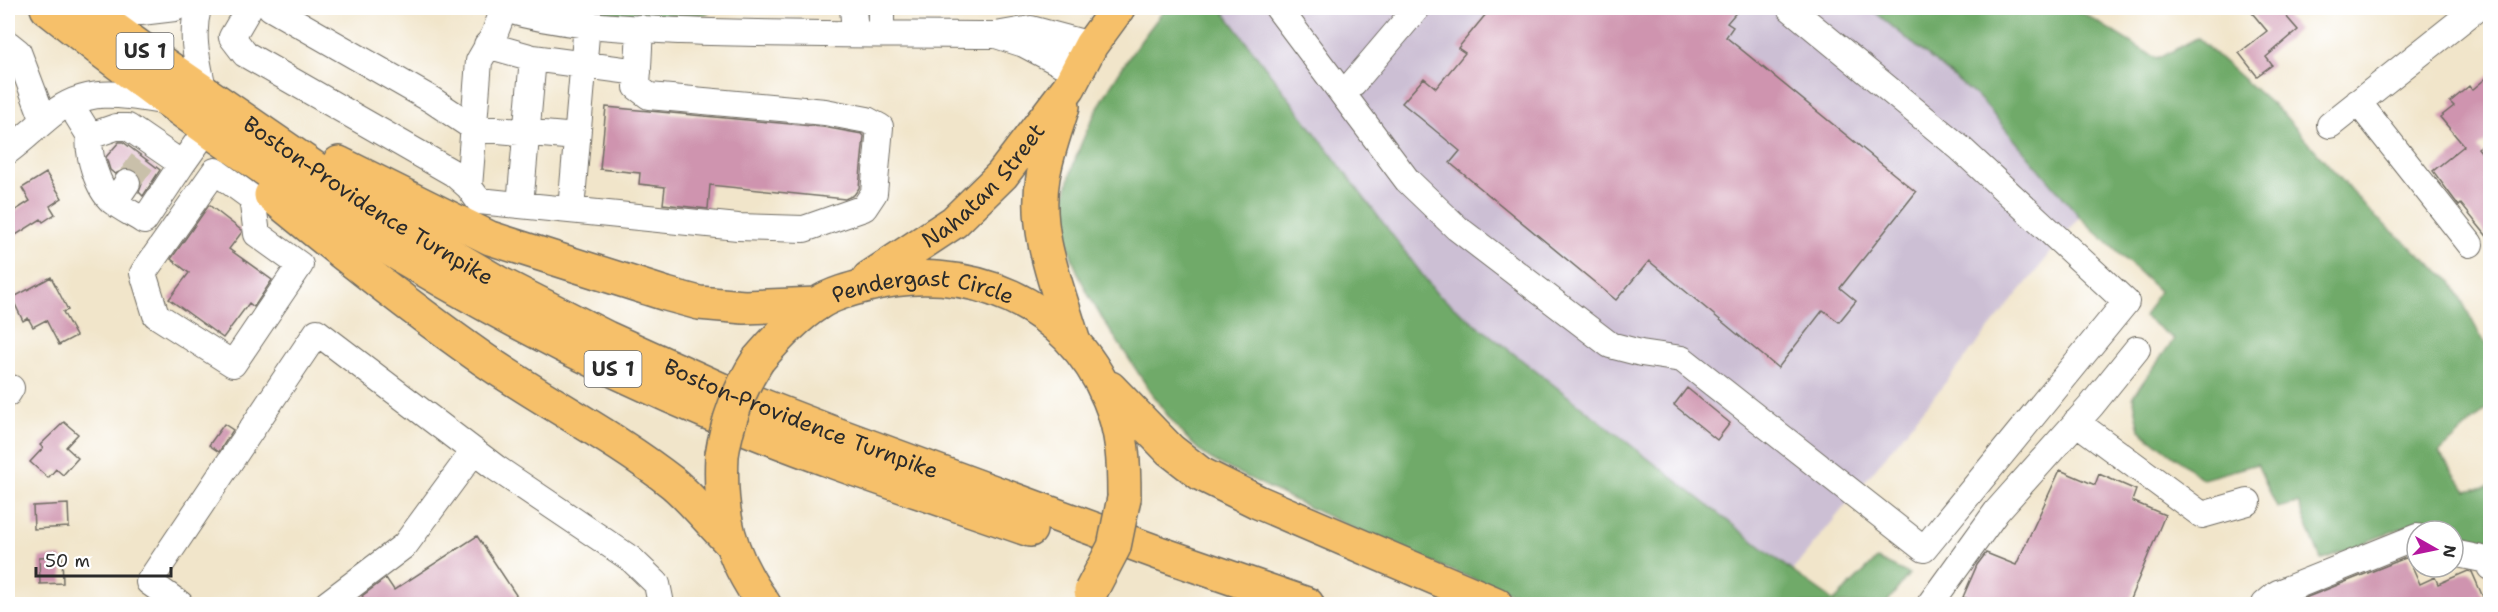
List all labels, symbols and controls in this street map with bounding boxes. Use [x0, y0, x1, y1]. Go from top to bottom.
road number: US 1 [116, 33, 174, 69]
street label: Boston-Providence Turnpike [238, 109, 499, 291]
street label: Nahatan Street [916, 117, 1051, 254]
text: Pendergast Circle [828, 263, 1019, 311]
street label: Pendergast Circle [829, 289, 1015, 315]
road number: US 1 [584, 351, 642, 387]
street label: Boston-Providence Turnpike [659, 351, 942, 485]
north arrow [2405, 519, 2465, 579]
scale bar [36, 540, 171, 578]
text: N [2438, 543, 2461, 559]
text: 50 m [45, 549, 90, 573]

